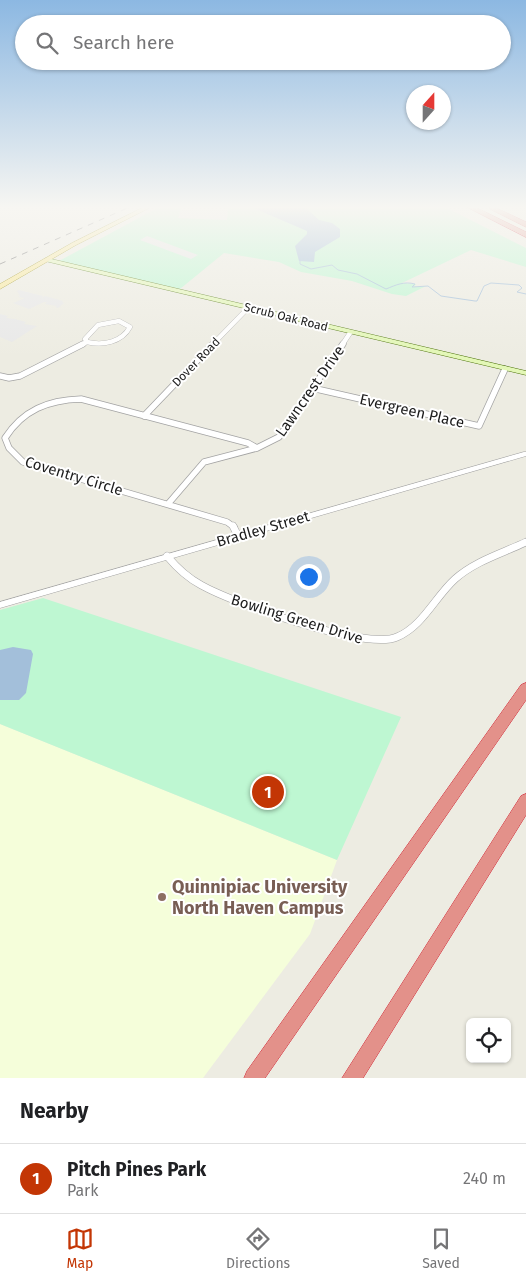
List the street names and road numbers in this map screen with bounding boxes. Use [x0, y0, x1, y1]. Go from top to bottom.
street label: Scrub Oak Road [243, 300, 329, 334]
street label: Dover Road [169, 335, 223, 389]
street label: Lawncrest Drive [272, 342, 348, 440]
street label: Evergreen Place [358, 390, 466, 432]
street label: Coventry Circle [23, 453, 125, 499]
street label: Bradley Street [214, 507, 312, 551]
street label: Bowling Green Drive [229, 590, 365, 648]

